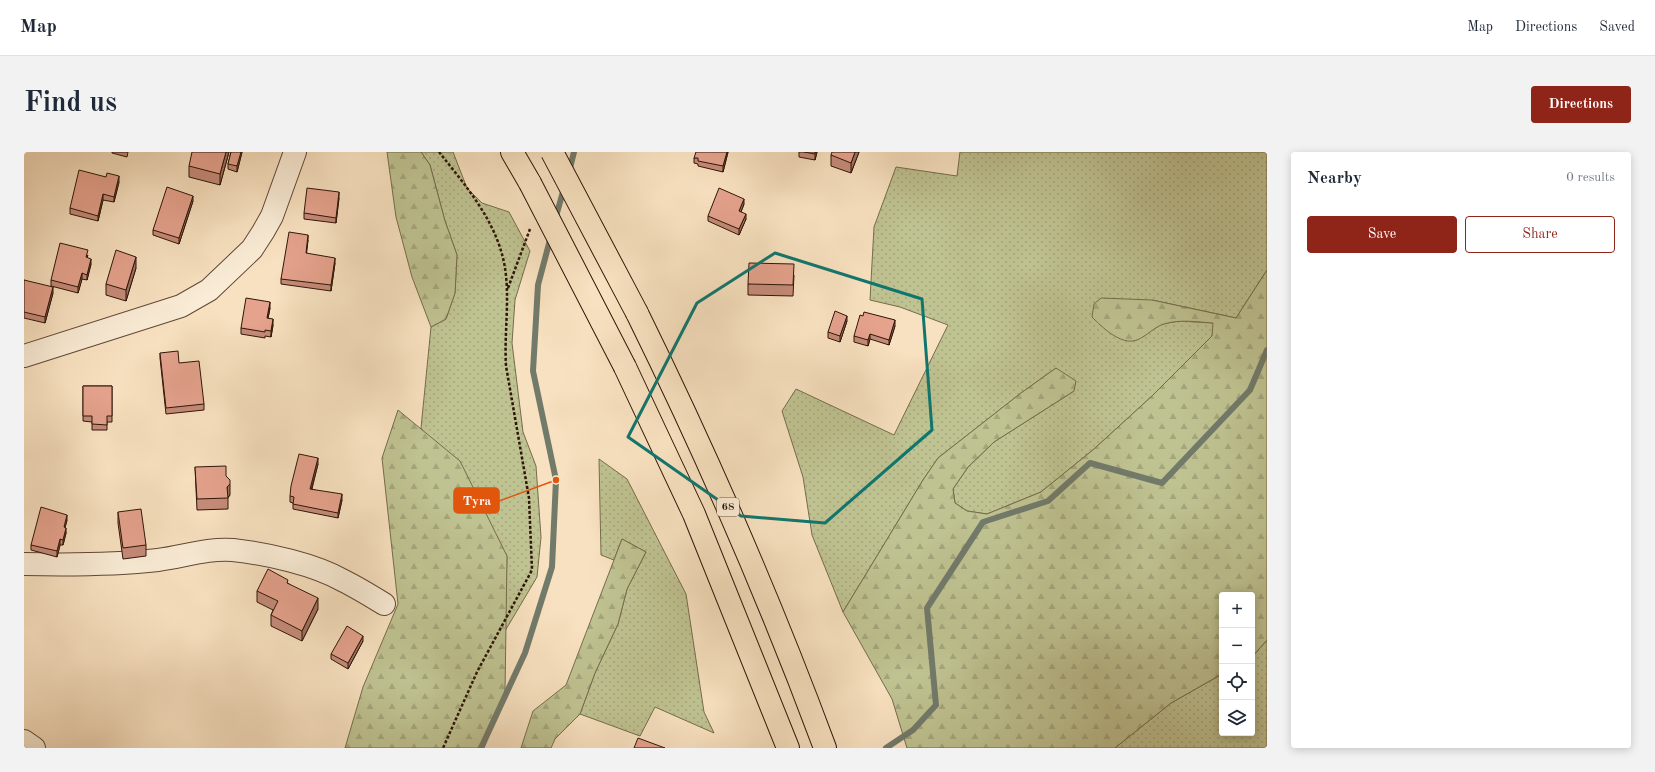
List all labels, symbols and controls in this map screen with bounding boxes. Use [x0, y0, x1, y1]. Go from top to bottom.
text: Map [20, 18, 57, 37]
text: Map [1467, 20, 1493, 34]
text: Directions [1515, 20, 1577, 34]
text: Saved [1599, 20, 1635, 34]
button: Directions [1531, 86, 1631, 123]
text: Find us [24, 90, 117, 118]
text: Nearby [1307, 170, 1362, 187]
text: 0 results [1566, 171, 1615, 184]
button: Save [1307, 216, 1457, 253]
button: Share [1465, 216, 1615, 253]
callout: Tyra [454, 488, 499, 513]
text: Tyra [463, 495, 492, 508]
road number: 68 [717, 498, 739, 516]
map controls [1219, 592, 1255, 736]
button: + [1219, 592, 1255, 628]
button: − [1219, 628, 1255, 664]
button: locate [1219, 664, 1255, 700]
button: layers [1219, 700, 1255, 736]

